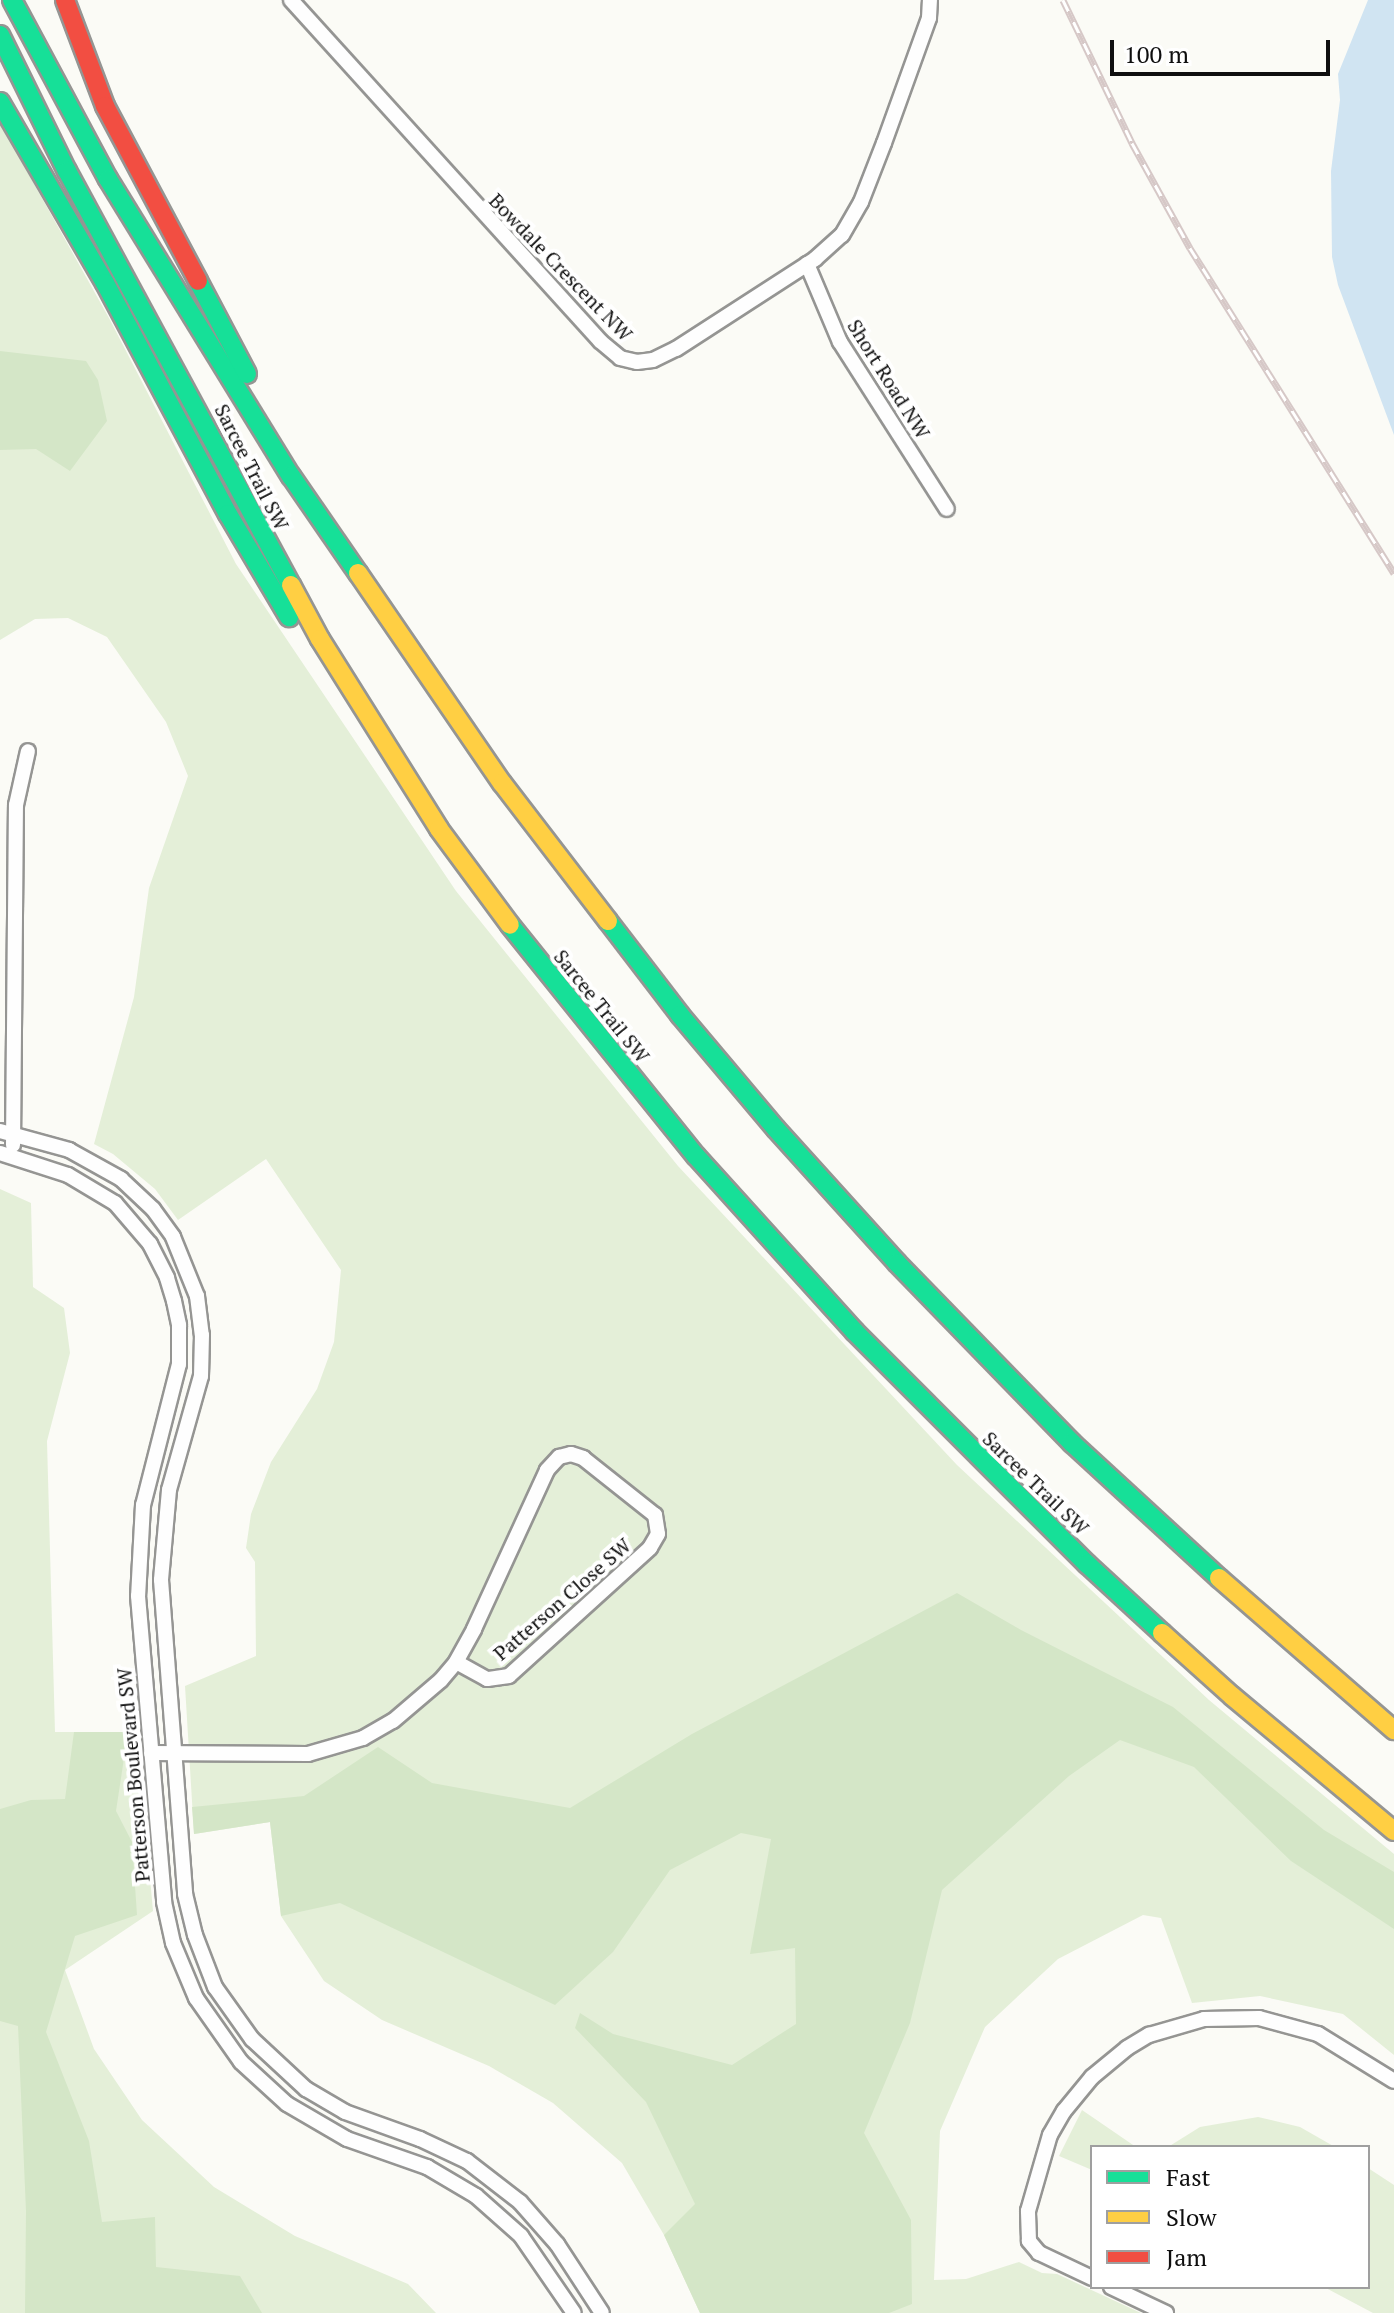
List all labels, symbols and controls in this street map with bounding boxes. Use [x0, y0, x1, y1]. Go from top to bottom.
scale bar [1114, 24, 1334, 74]
text: 100 m [1124, 38, 1189, 70]
street label: Bowdale Crescent NW [484, 188, 638, 346]
street label: Short Road NW [843, 315, 935, 443]
street label: Sarcee Trail SW [210, 400, 294, 534]
street label: Sarcee Trail SW [549, 945, 655, 1067]
street label: Sarcee Trail SW [978, 1426, 1094, 1540]
street label: Patterson Close SW [488, 1533, 636, 1665]
street label: Patterson Boulevard SW [112, 1667, 154, 1883]
legend [1090, 2145, 1370, 2289]
text: Fast [1166, 2161, 1210, 2193]
text: Slow [1166, 2201, 1217, 2233]
text: Jam [1166, 2241, 1207, 2273]

